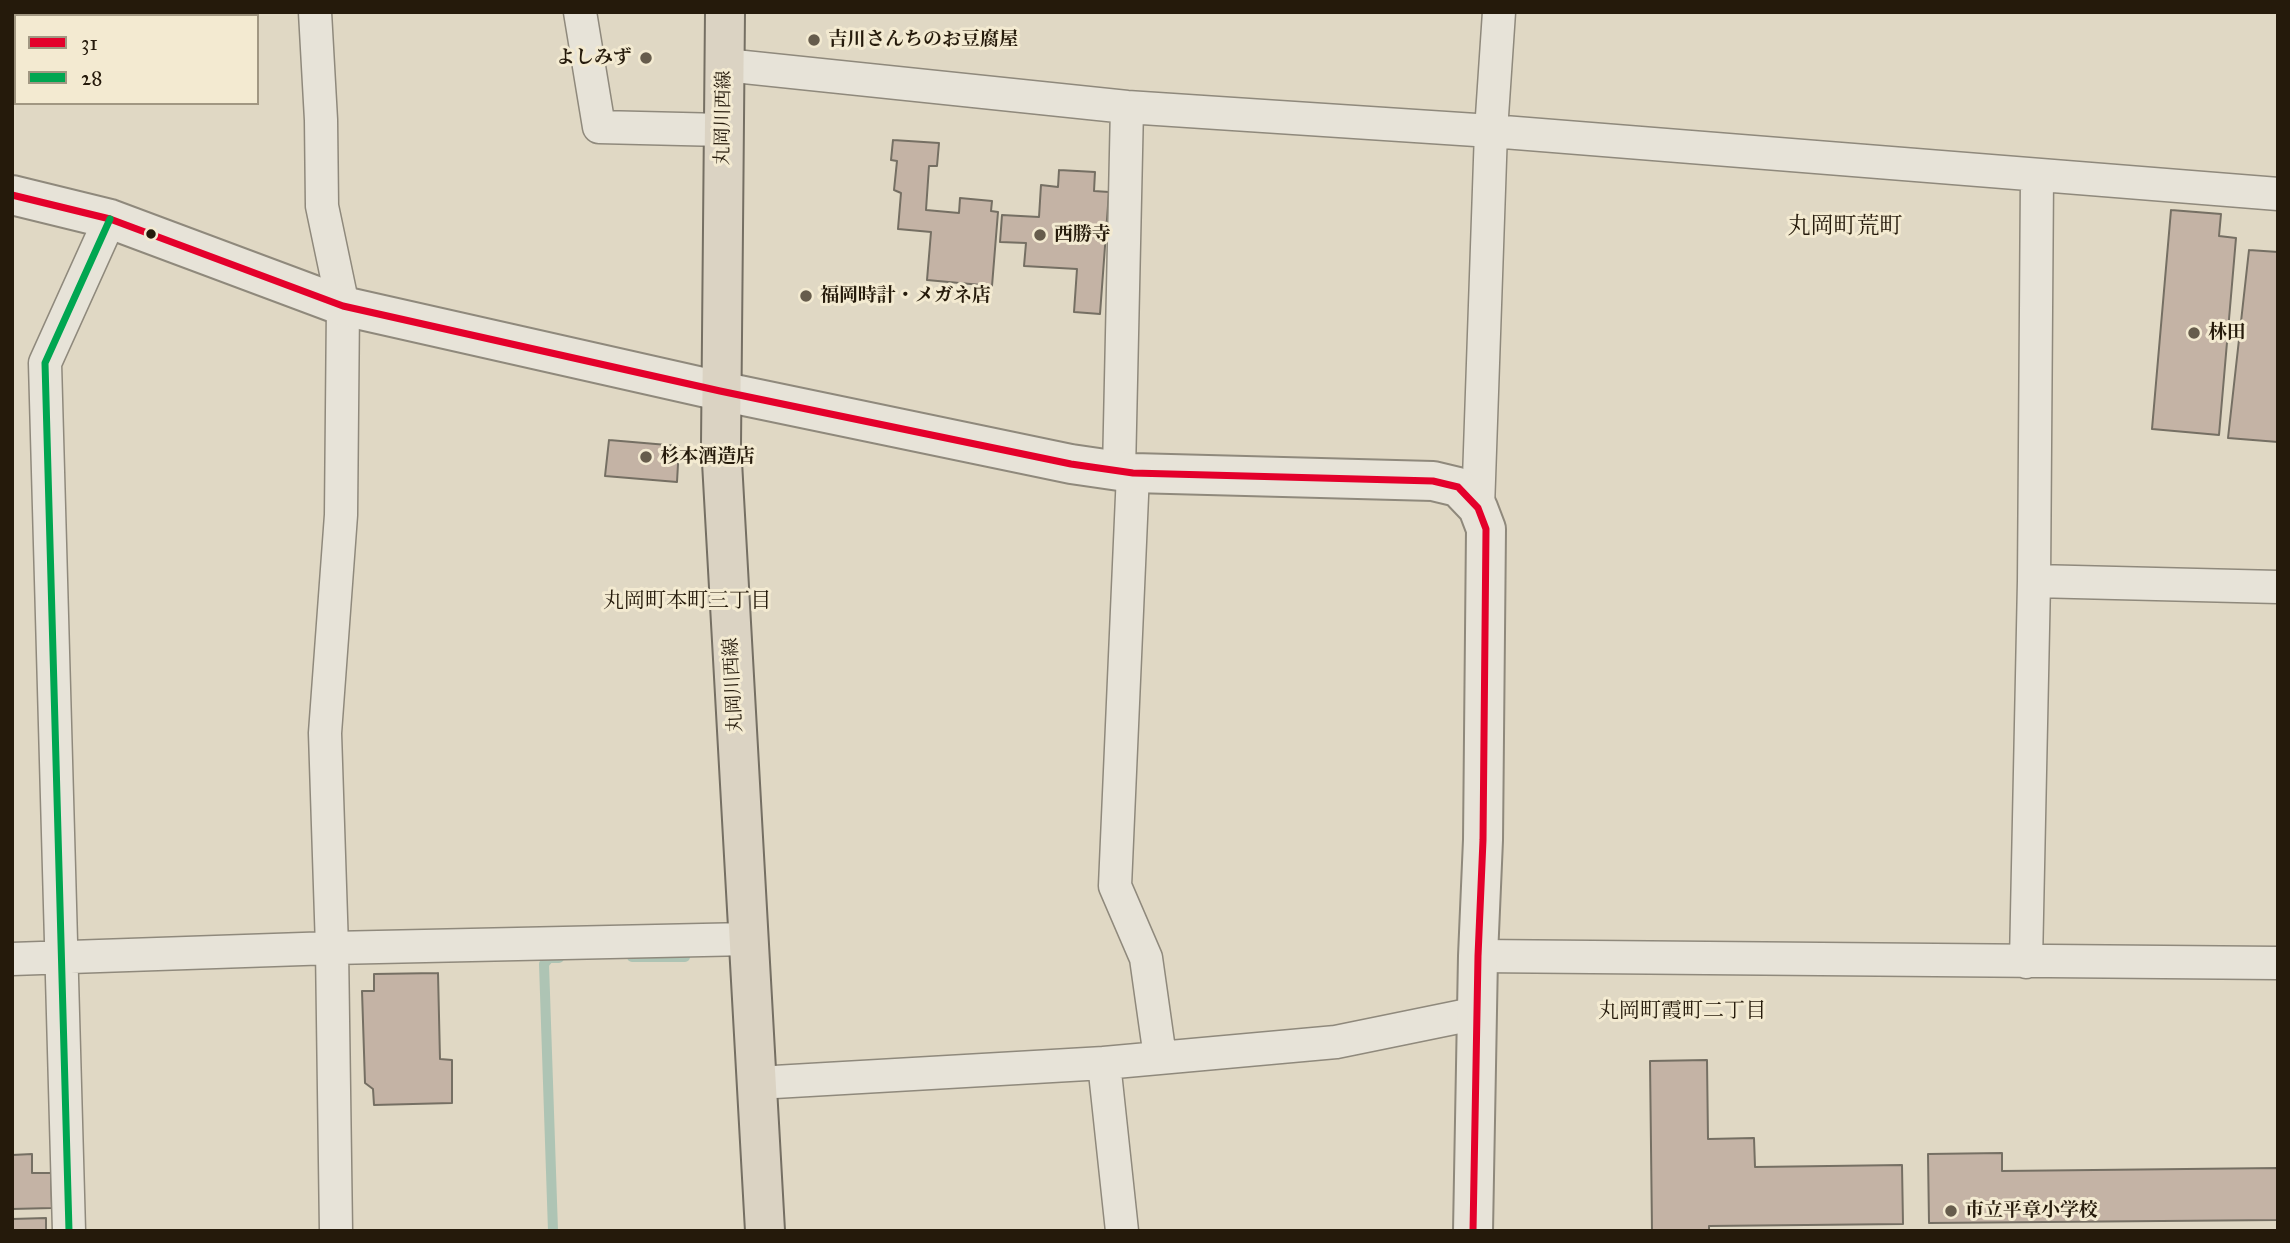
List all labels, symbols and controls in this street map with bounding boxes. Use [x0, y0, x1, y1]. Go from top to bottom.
legend [14, 14, 259, 105]
place label: 吉川さんちのお豆腐屋 [828, 29, 1018, 51]
text: 31 [81, 30, 98, 56]
marker: 吉川さんちのお豆腐屋 [806, 32, 822, 48]
place label: よしみず [556, 47, 632, 69]
marker: よしみず [638, 50, 654, 66]
text: 28 [81, 65, 103, 91]
street label: 丸岡川西線 [712, 70, 736, 166]
district label: 丸岡町荒町 [1788, 213, 1902, 241]
place label: 西勝寺 [1054, 224, 1111, 246]
unlabelled marker [144, 227, 158, 241]
marker: 西勝寺 [1032, 227, 1048, 243]
place label: 福岡時計・メガネ店 [820, 285, 991, 307]
marker: 福岡時計・メガネ店 [798, 288, 814, 304]
place label: 林田 [2208, 322, 2246, 344]
marker: 林田 [2186, 325, 2202, 341]
place label: 杉本酒造店 [660, 446, 755, 468]
marker: 杉本酒造店 [638, 449, 654, 465]
district label: 丸岡町本町三丁目 [603, 589, 771, 615]
street label: 丸岡川西線 [720, 637, 748, 733]
district label: 丸岡町霞町二丁目 [1598, 999, 1766, 1025]
place label: 市立平章小学校 [1965, 1200, 2098, 1222]
marker: 市立平章小学校 [1943, 1203, 1959, 1219]

